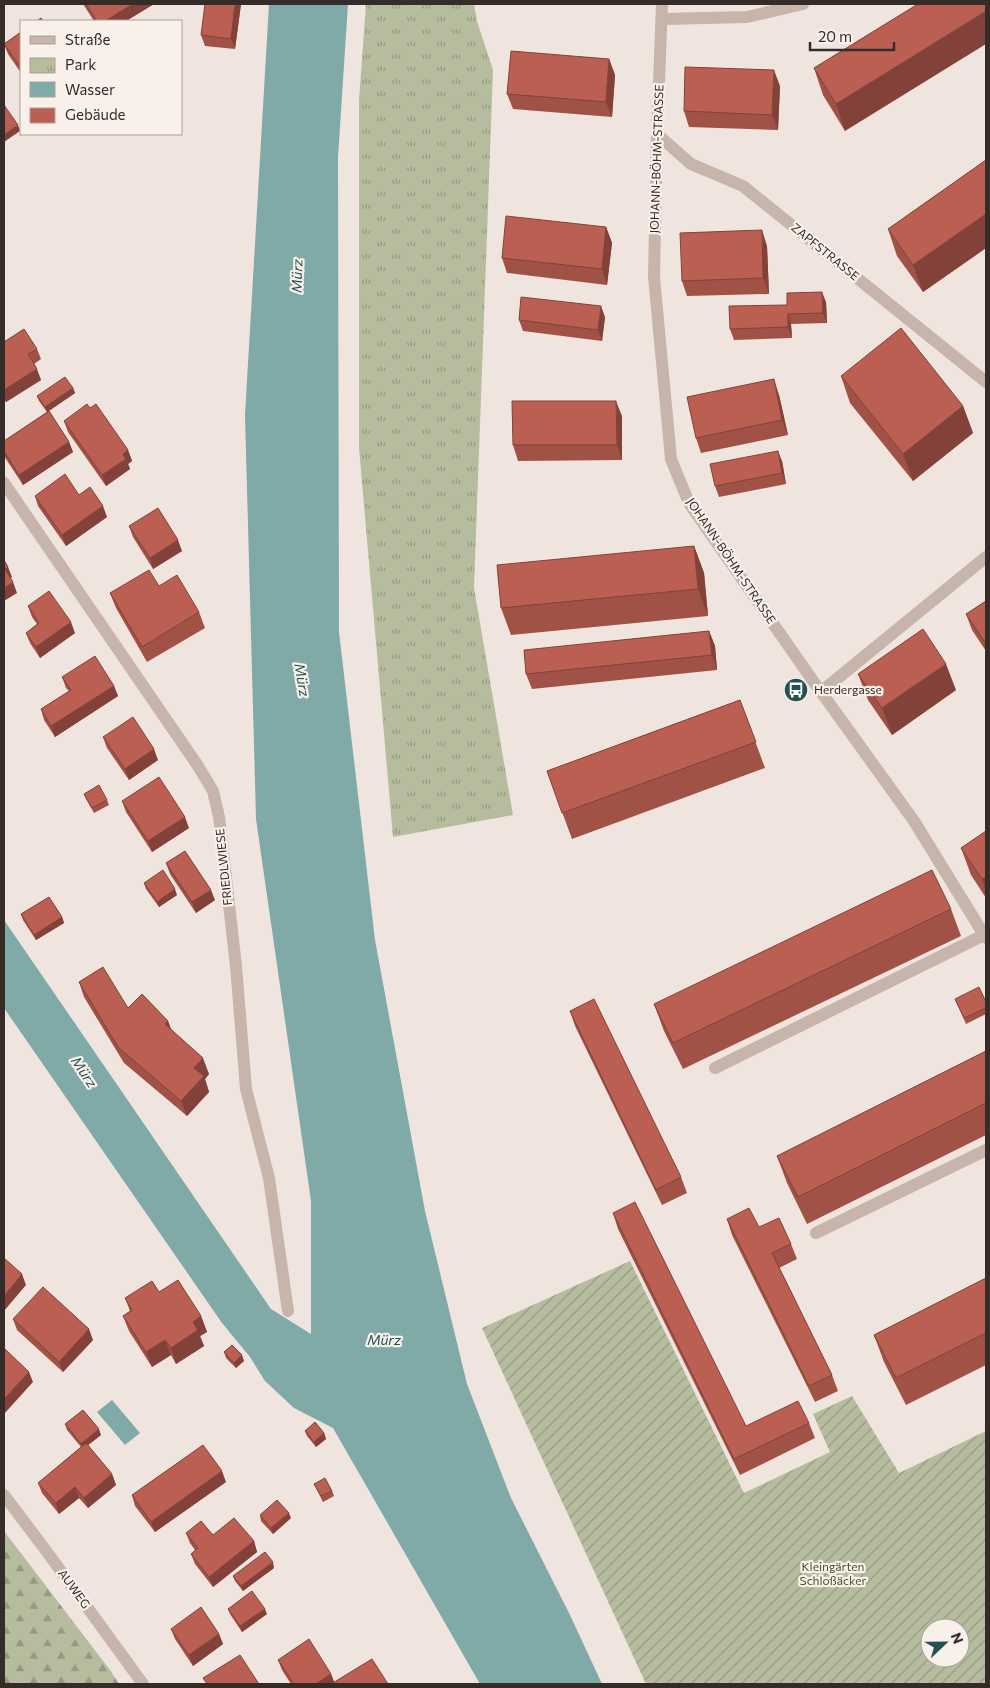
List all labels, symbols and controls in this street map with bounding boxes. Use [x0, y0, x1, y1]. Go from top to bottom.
legend [20, 20, 182, 135]
scale bar [810, 20, 894, 52]
text: 20 m [818, 27, 852, 45]
text: Straße [65, 30, 111, 48]
text: Park [65, 55, 96, 73]
text: Wasser [65, 80, 115, 98]
street label: JOHANN-BÖHM-STRASSE [646, 84, 667, 234]
text: Gebäude [65, 105, 126, 123]
street label: ZAPFSTRASSE [789, 220, 862, 283]
water label: Mürz [287, 259, 306, 293]
street label: JOHANN-BÖHM-STRASSE [684, 495, 779, 627]
water label: Mürz [291, 662, 314, 698]
bus stop icon: Herdergasse [783, 677, 809, 703]
place label: Herdergasse [814, 682, 882, 696]
street label: FRIEDLWIESE [212, 828, 234, 906]
water label: Mürz [68, 1053, 101, 1090]
water label: Mürz [367, 1331, 401, 1348]
park label: Kleingärten Schloßäcker [800, 1559, 867, 1587]
street label: AUWEG [56, 1566, 94, 1611]
north arrow [920, 1618, 970, 1668]
text: N [948, 1630, 967, 1646]

